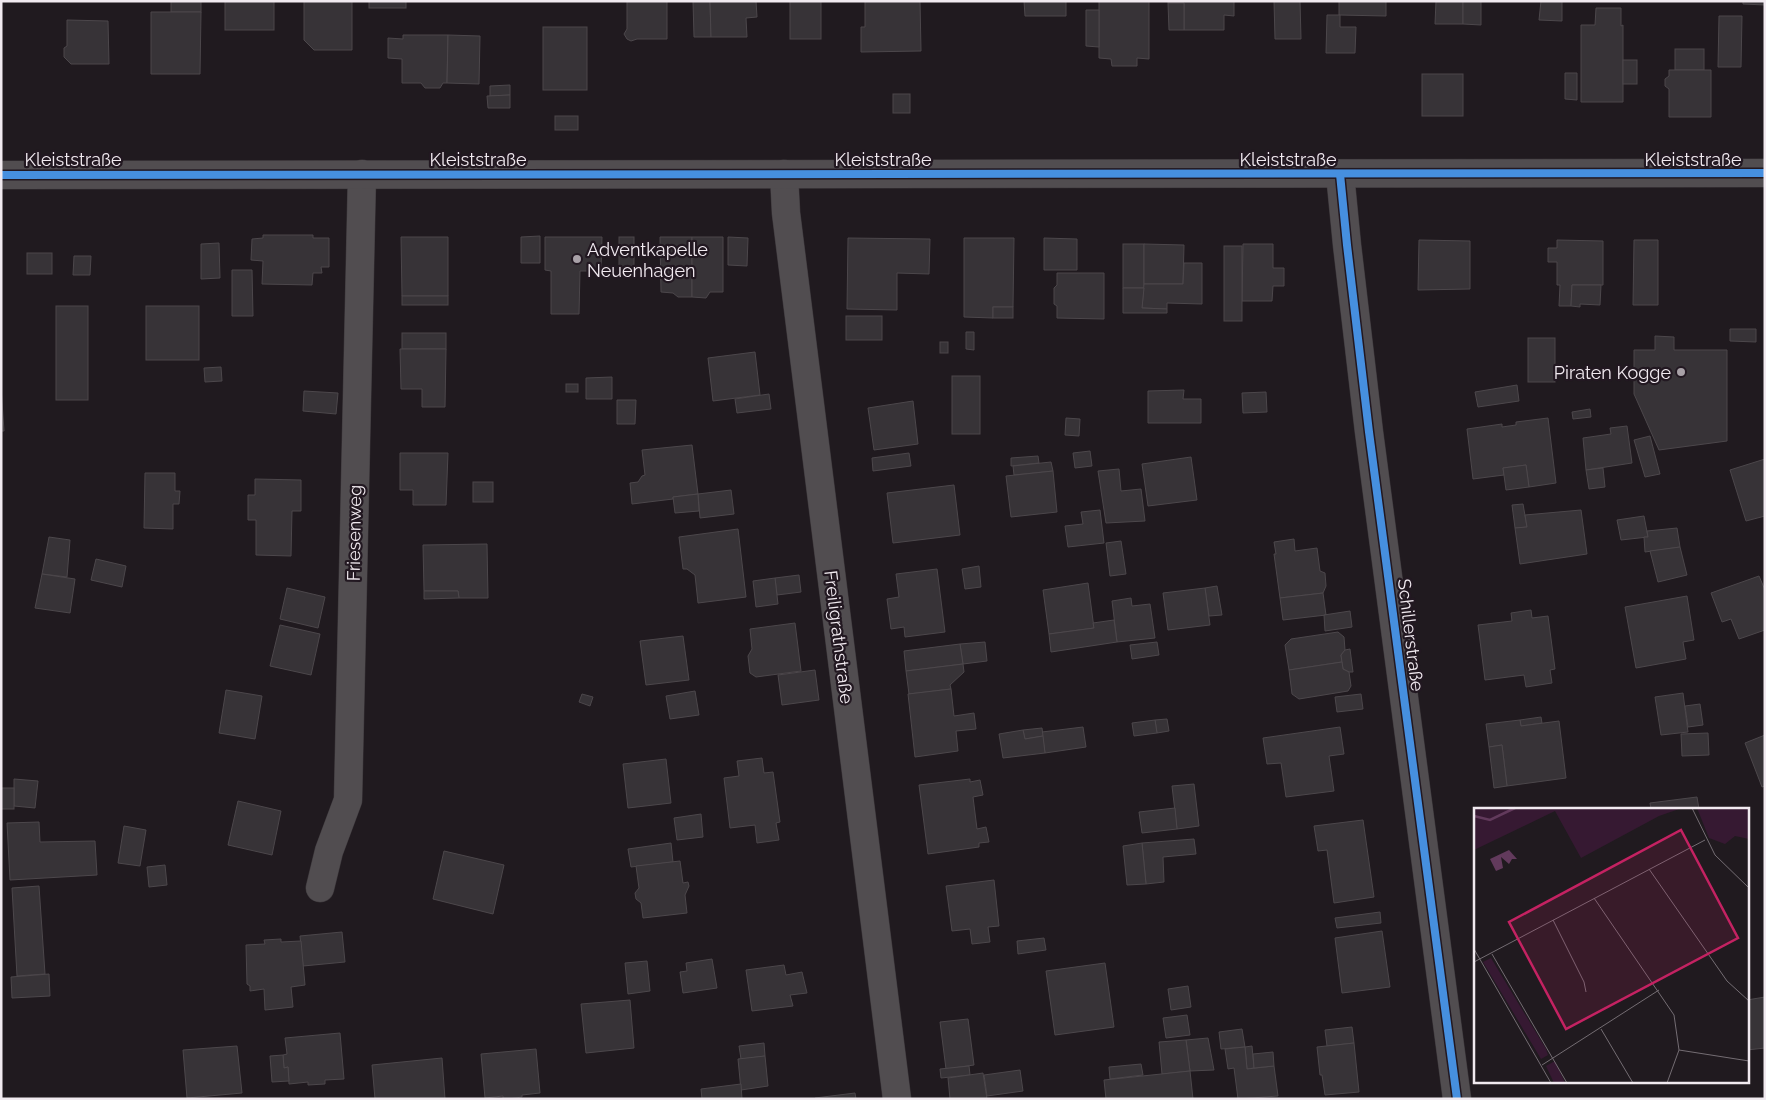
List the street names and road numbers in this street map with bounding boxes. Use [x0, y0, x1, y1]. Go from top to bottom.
street label: Kleiststraße [25, 149, 122, 170]
street label: Kleiststraße [430, 149, 527, 170]
street label: Kleiststraße [835, 149, 932, 170]
street label: Kleiststraße [1240, 149, 1337, 170]
street label: Kleiststraße [1645, 149, 1742, 170]
street label: Friesenweg [343, 485, 365, 581]
street label: Freiligrathstraße [820, 569, 858, 705]
street label: Schillerstraße [1394, 578, 1428, 693]

